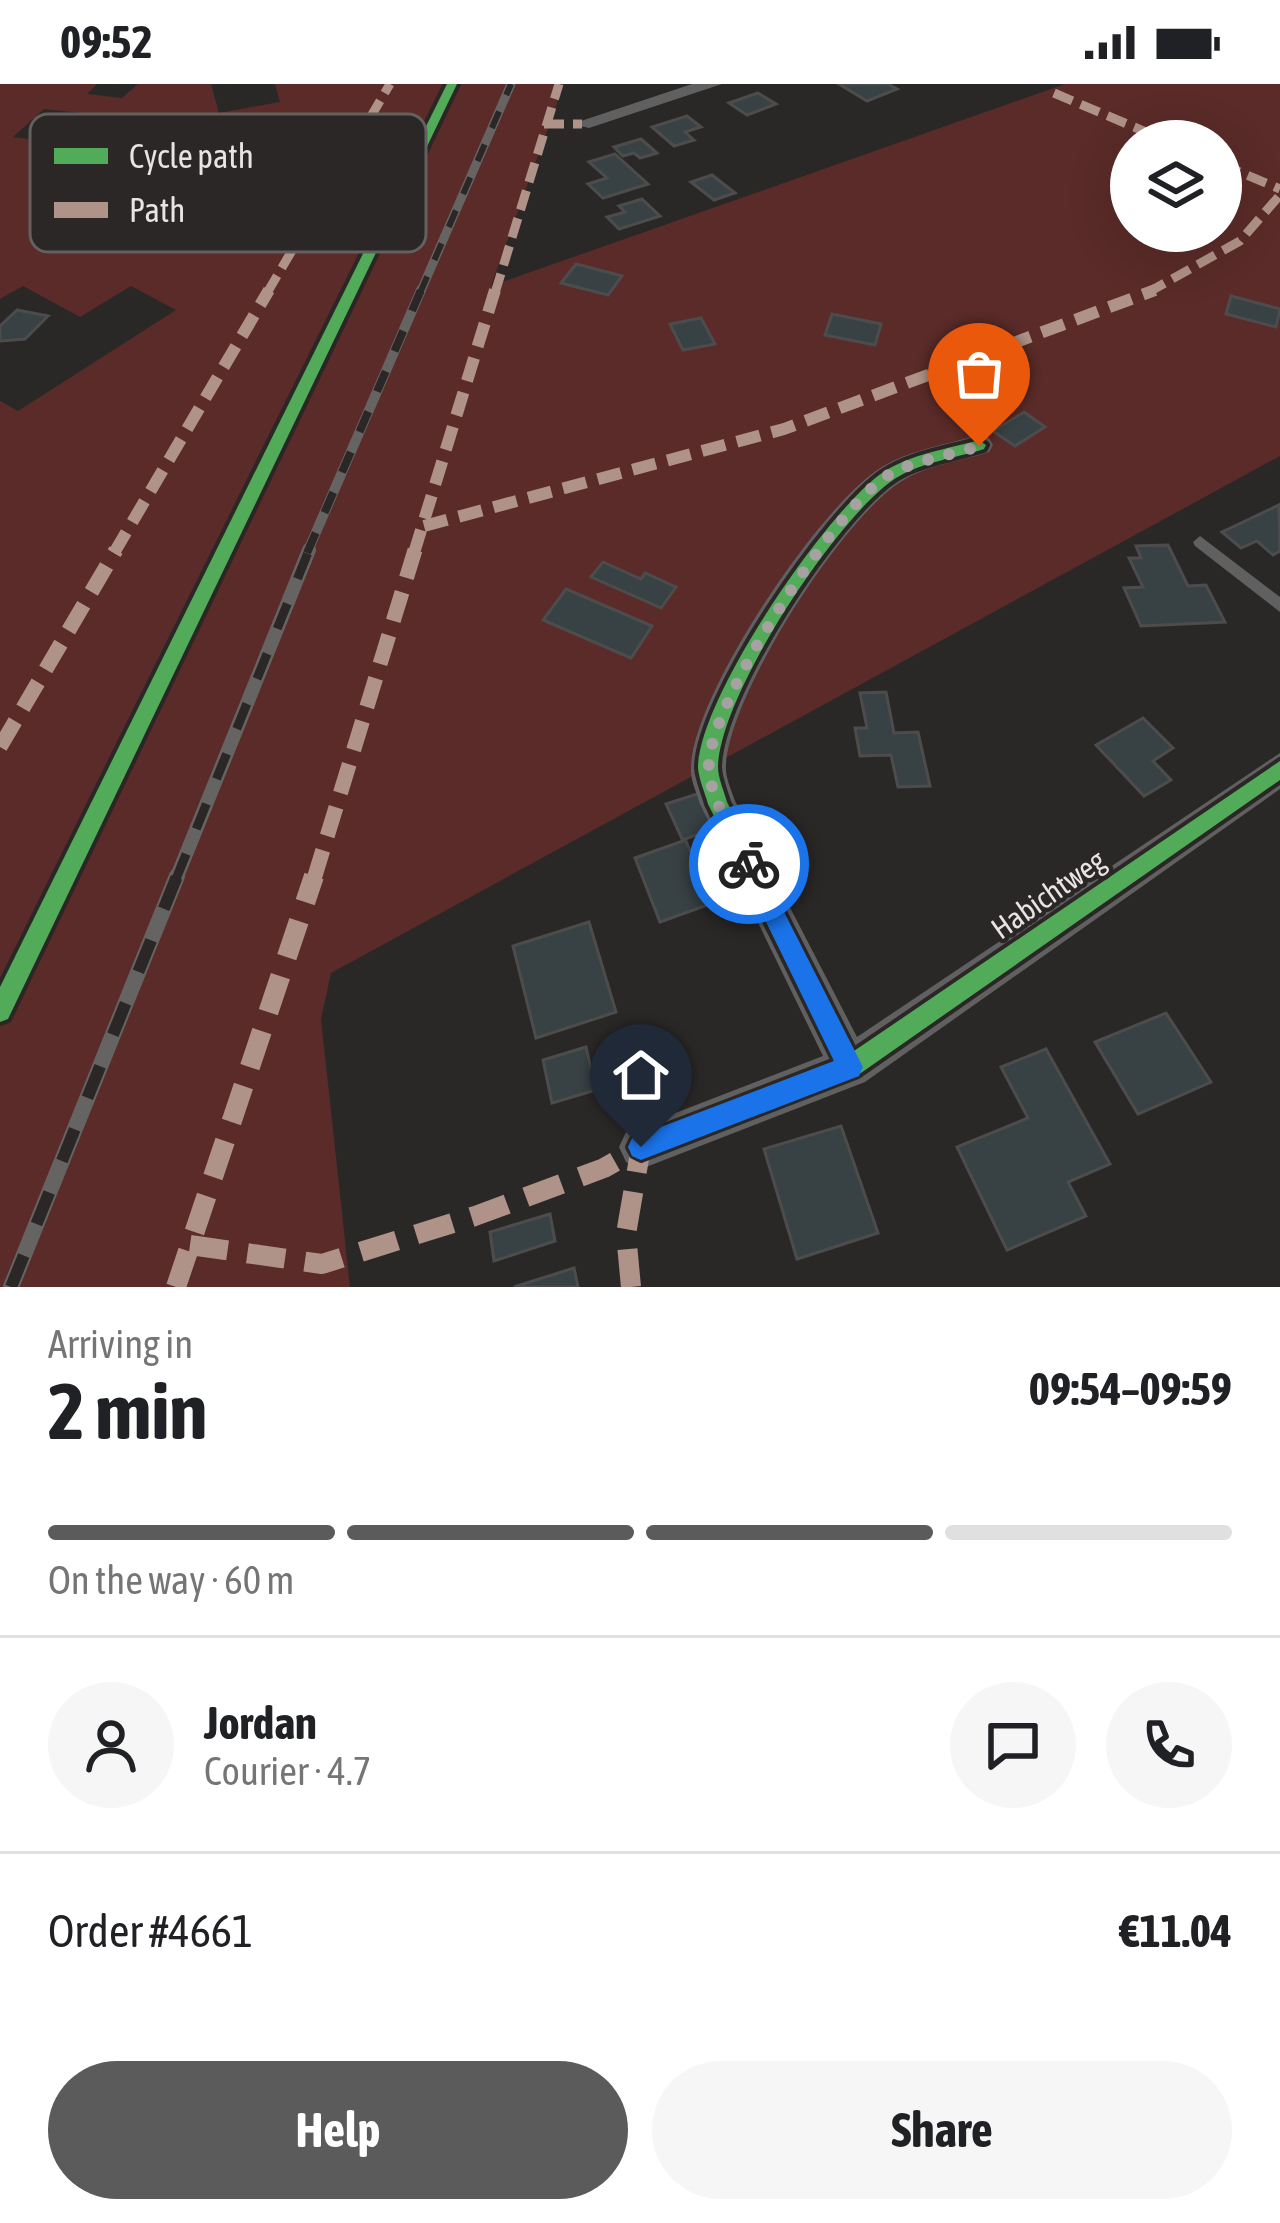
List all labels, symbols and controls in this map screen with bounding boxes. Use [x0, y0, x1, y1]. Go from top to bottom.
text: 09:52 [60, 16, 153, 68]
legend [30, 114, 426, 252]
map controls [1110, 120, 1242, 252]
button: layers [1110, 120, 1242, 252]
text: Cycle path [129, 137, 254, 175]
text: Path [129, 191, 185, 229]
pin [928, 323, 1030, 446]
icon: bag [946, 341, 1012, 407]
courier [689, 804, 809, 924]
icon: bike [716, 831, 782, 897]
street label: Habichtweg [985, 842, 1111, 945]
pin [590, 1024, 692, 1147]
icon: home [608, 1042, 674, 1108]
text: Arriving in [48, 1322, 193, 1366]
text: 09:54–09:59 [1029, 1363, 1232, 1415]
text: 2 min [48, 1366, 207, 1456]
text: On the way · 60 m [48, 1558, 294, 1602]
button: person [48, 1682, 174, 1808]
button: chat [950, 1682, 1076, 1808]
button: phone [1106, 1682, 1232, 1808]
text: Jordan [204, 1697, 317, 1749]
text: Courier · 4.7 [204, 1749, 371, 1793]
text: Order #4661 [48, 1905, 253, 1957]
text: €11.04 [1119, 1905, 1232, 1957]
button: Help [48, 2061, 628, 2199]
button: Share [652, 2061, 1232, 2199]

